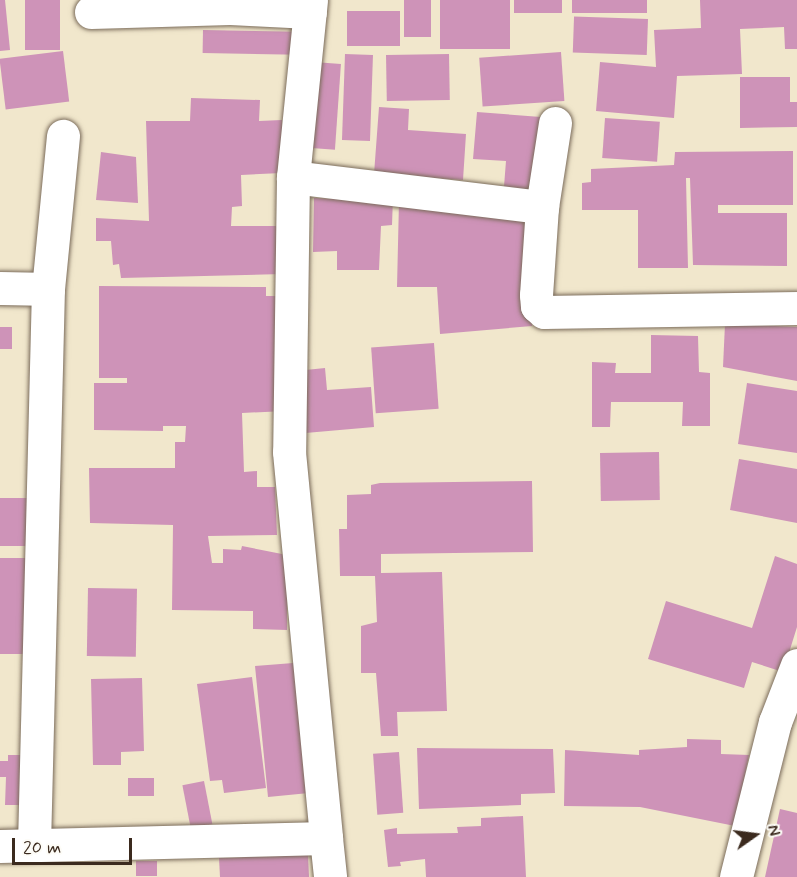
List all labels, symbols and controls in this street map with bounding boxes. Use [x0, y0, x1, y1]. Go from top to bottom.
north arrow [725, 805, 785, 865]
text: N [761, 823, 784, 838]
scale bar [15, 826, 135, 864]
text: 20 m [23, 836, 61, 860]

